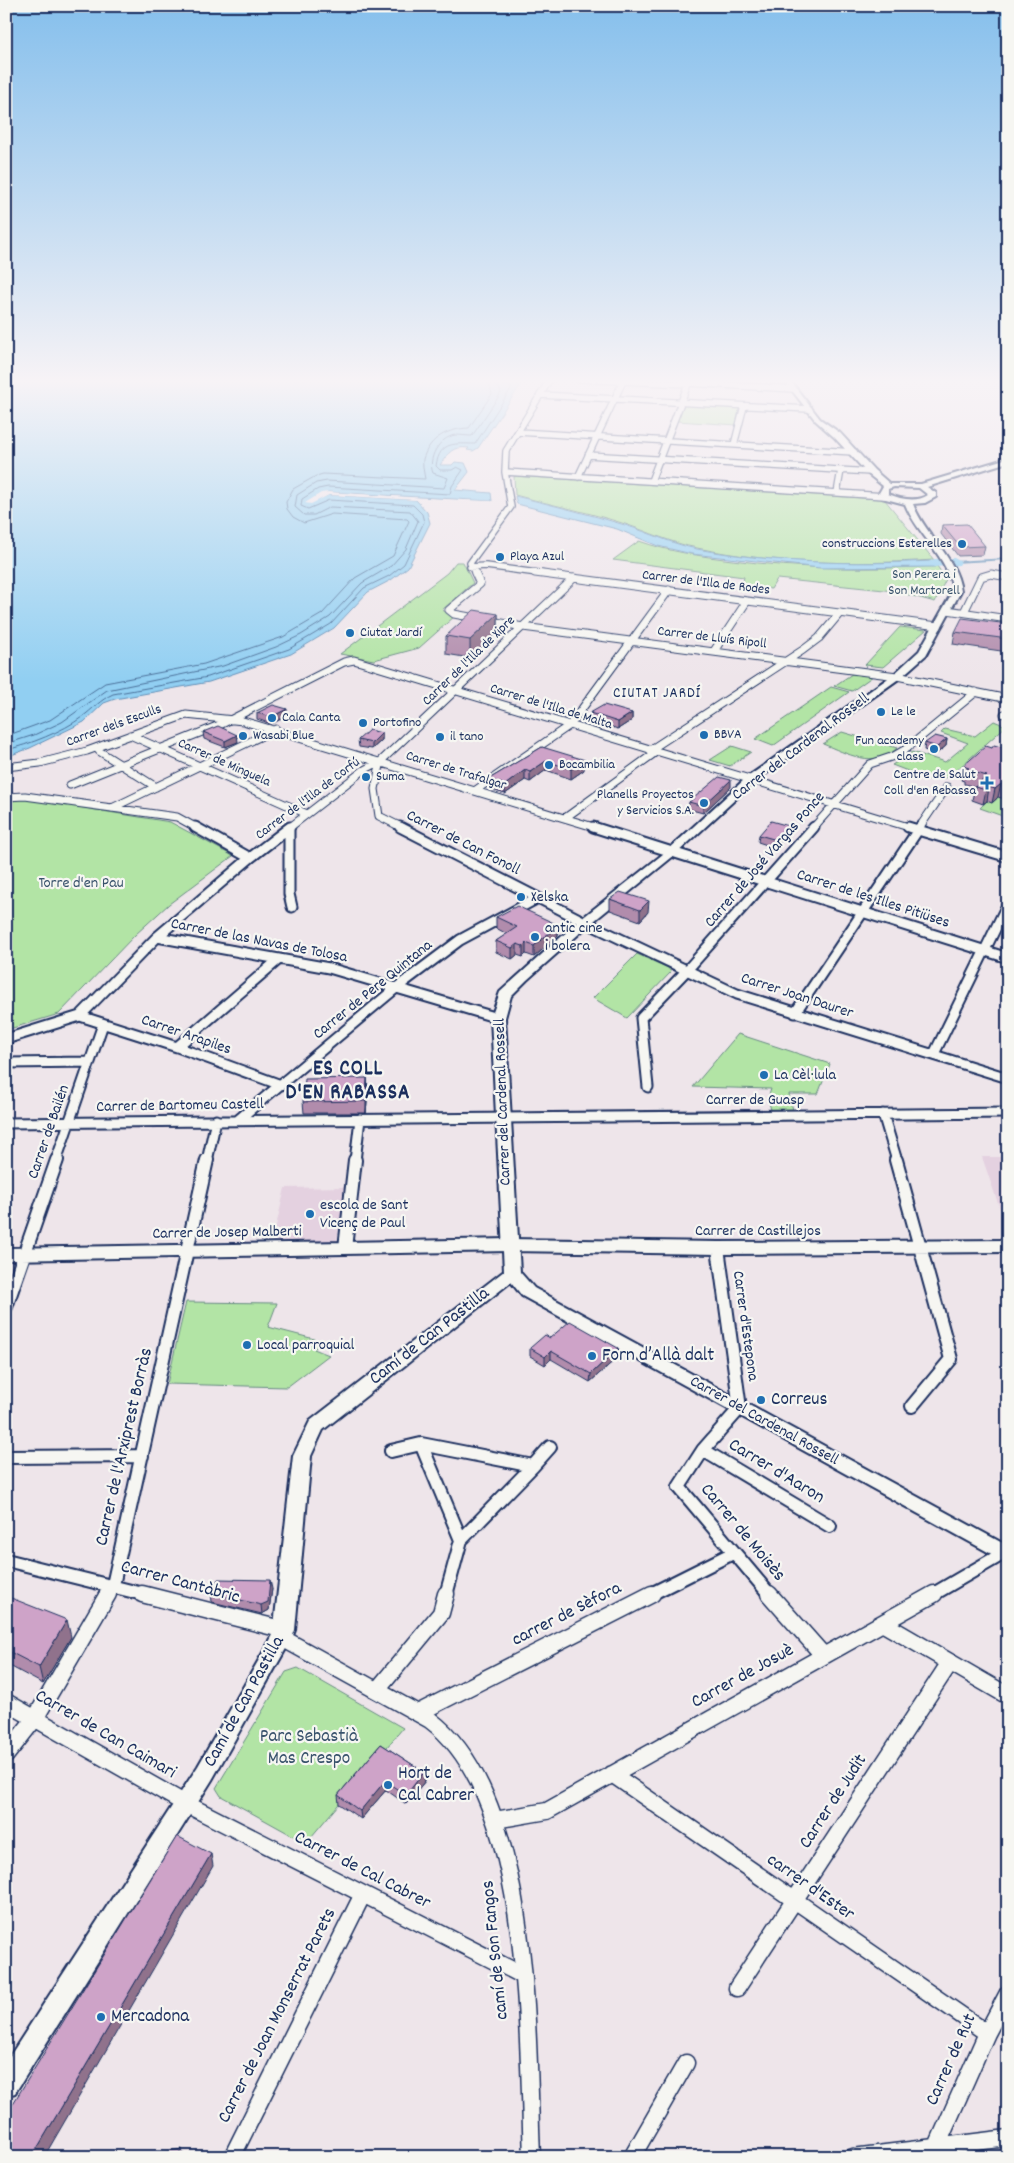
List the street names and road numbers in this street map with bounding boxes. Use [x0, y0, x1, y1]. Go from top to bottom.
street label: Carrer de l'Illa de Rodes [641, 565, 771, 601]
street label: Carrer de l'Illa de Xipre [418, 611, 520, 711]
street label: Carrer de Lluís Ripoll [656, 621, 768, 655]
street label: Carrer de l'Illa de Malta [487, 679, 615, 735]
street label: Carrer del Cardenal Rossell [727, 687, 875, 807]
street label: Carrer dels Esculls [64, 699, 165, 753]
street label: Carrer de Minguela [174, 734, 274, 793]
street label: Carrer de Trafalgar [403, 746, 510, 796]
street label: Carrer de l'Illa de Corfú [251, 753, 365, 845]
street label: Carrer de José Vargas Ponce [699, 787, 831, 933]
street label: Carrer de Can Fonoll [402, 804, 524, 882]
street label: Carrer de les Illes Pitiüses [793, 863, 953, 935]
street label: Carrer de las Navas de Tolosa [169, 913, 350, 969]
street label: Carrer de Pere Quintana [308, 934, 438, 1045]
street label: Carrer Joan Daurer [738, 967, 856, 1025]
street label: Carrer Arapiles [138, 1009, 234, 1061]
street label: Carrer del Cardenal Rossell [489, 1018, 517, 1186]
street label: Carrer de Bailén [22, 1082, 76, 1182]
street label: Carrer de Guasp [706, 1089, 804, 1112]
street label: Carrer de Bartomeu Castell [96, 1093, 264, 1119]
street label: Carrer de Josep Malberti [152, 1220, 302, 1246]
street label: Carrer de Castillejos [695, 1220, 821, 1243]
street label: Carrer d'Estepona [726, 1269, 764, 1383]
street label: Camí de Can Pastilla [364, 1281, 497, 1393]
street label: Carrer de l'Arxiprest Borràs [89, 1345, 161, 1549]
street label: Carrer del Cardenal Rossell [685, 1370, 843, 1472]
street label: Carrer d'Aaron [723, 1433, 829, 1511]
street label: Carrer de Moisès [693, 1478, 791, 1588]
street label: Carrer Cantàbric [118, 1554, 242, 1612]
street label: carrer de Sèfora [508, 1575, 627, 1654]
street label: Camí de Can Pastilla [198, 1631, 293, 1772]
street label: Carrer de Josuè [687, 1638, 799, 1716]
street label: Carrer de Can Caimari [29, 1683, 181, 1787]
street label: Carrer de Judit [793, 1749, 875, 1855]
street label: Carrer de Cal Cabrer [289, 1825, 435, 1917]
street label: carrer d'Ester [760, 1848, 860, 1928]
street label: camí de Son Fangos [475, 1879, 517, 2021]
street label: Carrer de Joan Monserrat Parets [212, 1904, 344, 2128]
street label: Carrer de Rut [920, 2010, 984, 2110]

